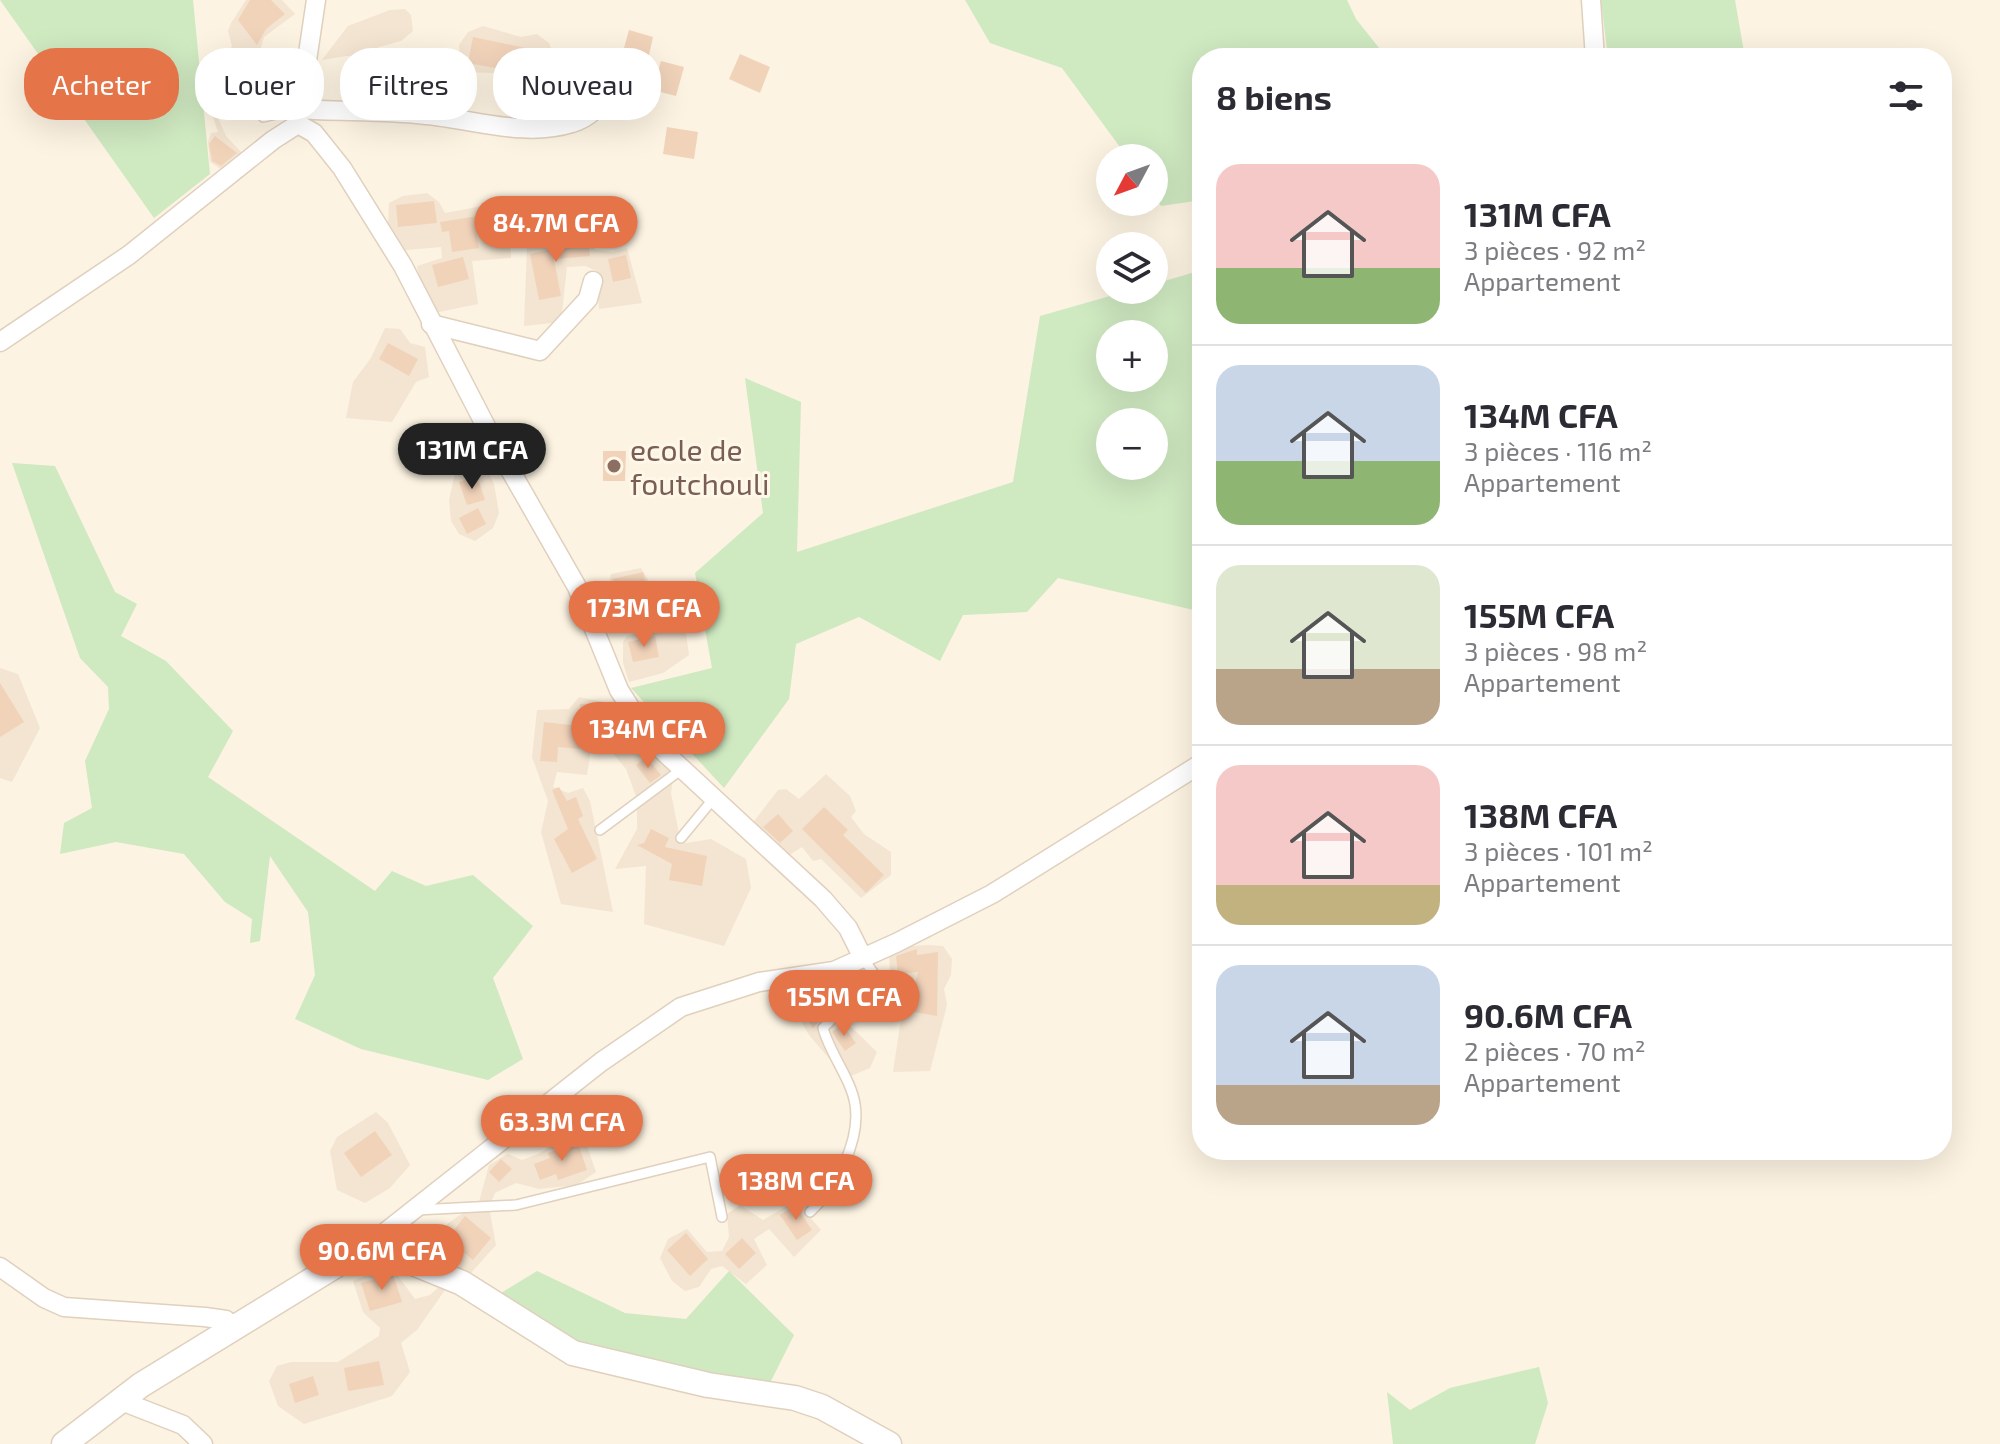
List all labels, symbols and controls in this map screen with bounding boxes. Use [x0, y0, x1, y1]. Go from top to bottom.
chip: Acheter [24, 48, 179, 120]
chip: Louer [195, 48, 324, 120]
chip: Filtres [340, 48, 477, 120]
chip: Nouveau [493, 48, 661, 120]
icon: filters [1884, 74, 1928, 118]
text: 8 biens [1216, 76, 1332, 117]
north arrow [1096, 144, 1168, 216]
map controls [1096, 144, 1168, 480]
text: 131M CFA [1464, 193, 1611, 234]
pin: 84.7M CFA [464, 196, 648, 264]
icon: home [1280, 196, 1376, 292]
text: 84.7M CFA [493, 206, 619, 237]
button: layers [1096, 232, 1168, 304]
text: 3 pièces · 92 m² [1464, 234, 1646, 265]
text: Appartement [1464, 265, 1621, 296]
button: + [1096, 320, 1168, 392]
text: 134M CFA [1464, 394, 1618, 435]
icon: home [1280, 397, 1376, 493]
button: − [1096, 408, 1168, 480]
pin: 131M CFA [389, 423, 555, 491]
place label: ecole de foutchouli [630, 431, 769, 501]
text: 131M CFA [416, 433, 528, 464]
text: 3 pièces · 116 m² [1464, 435, 1652, 466]
marker: ecole de foutchouli [605, 457, 623, 475]
text: Appartement [1464, 466, 1621, 497]
pin: 173M CFA [561, 581, 727, 649]
text: 173M CFA [587, 591, 701, 622]
text: 155M CFA [1464, 594, 1614, 635]
icon: home [1280, 597, 1376, 693]
text: 3 pièces · 98 m² [1464, 635, 1647, 666]
text: Appartement [1464, 666, 1621, 697]
pin: 134M CFA [565, 702, 731, 770]
text: 134M CFA [589, 712, 707, 743]
text: 138M CFA [1464, 794, 1617, 835]
icon: home [1280, 797, 1376, 893]
text: 3 pièces · 101 m² [1464, 835, 1653, 866]
text: Appartement [1464, 866, 1621, 897]
pin: 155M CFA [761, 970, 927, 1038]
text: 155M CFA [787, 980, 901, 1011]
text: 90.6M CFA [1464, 994, 1632, 1035]
icon: home [1280, 997, 1376, 1093]
text: 2 pièces · 70 m² [1464, 1035, 1646, 1066]
text: Appartement [1464, 1066, 1621, 1097]
pin: 63.3M CFA [470, 1095, 654, 1163]
text: 63.3M CFA [499, 1105, 625, 1136]
pin: 138M CFA [713, 1154, 879, 1222]
text: 138M CFA [737, 1164, 855, 1195]
pin: 90.6M CFA [290, 1224, 474, 1292]
text: 90.6M CFA [318, 1234, 446, 1265]

